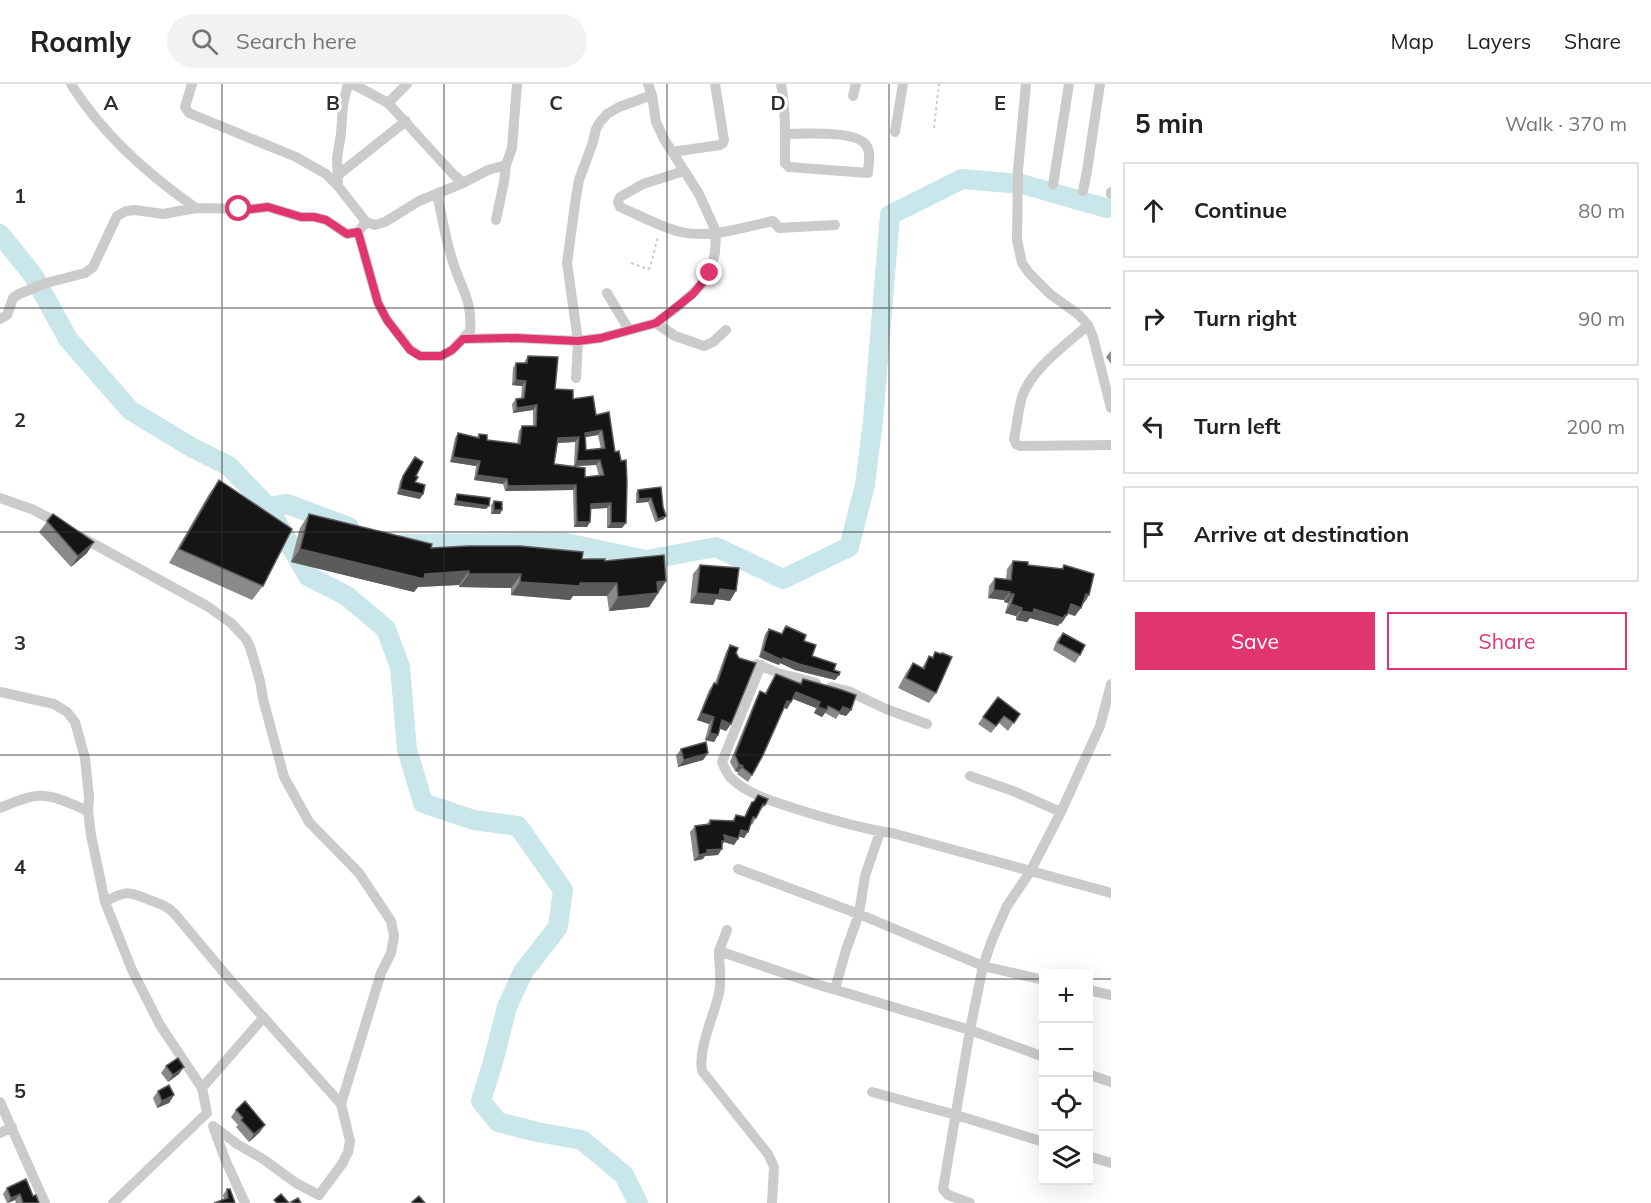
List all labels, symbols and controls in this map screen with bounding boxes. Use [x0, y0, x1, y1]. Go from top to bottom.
search box [167, 14, 587, 68]
text: Roamly [30, 24, 131, 59]
icon: search [188, 25, 221, 58]
text: Search here [236, 27, 357, 55]
text: Map [1391, 28, 1434, 54]
text: Layers [1467, 28, 1531, 54]
text: Share [1564, 28, 1621, 54]
text: A [104, 90, 119, 115]
text: B [326, 90, 340, 115]
text: C [549, 90, 563, 115]
text: D [770, 90, 786, 115]
text: E [994, 90, 1006, 115]
text: 5 min [1135, 107, 1204, 140]
text: Walk · 370 m [1505, 111, 1627, 136]
text: 1 [14, 183, 26, 208]
icon: ahead [1137, 194, 1170, 227]
route start [225, 195, 251, 221]
text: Continue [1194, 196, 1287, 224]
text: 80 m [1578, 198, 1625, 223]
route end [696, 259, 722, 285]
icon: right [1137, 302, 1170, 335]
text: Turn right [1194, 304, 1297, 332]
text: 90 m [1578, 306, 1625, 331]
text: 2 [14, 407, 26, 432]
icon: left [1137, 410, 1170, 443]
text: Turn left [1194, 412, 1281, 440]
text: 200 m [1566, 414, 1625, 439]
icon: arrive [1137, 518, 1170, 551]
text: Arrive at destination [1194, 520, 1409, 548]
button: Save [1135, 612, 1375, 670]
button: Share [1387, 612, 1627, 670]
text: 3 [14, 630, 26, 655]
text: 4 [14, 854, 26, 879]
map controls [1039, 969, 1093, 1185]
button: + [1039, 969, 1093, 1023]
button: − [1039, 1023, 1093, 1077]
button: locate [1039, 1077, 1093, 1131]
text: 5 [14, 1078, 26, 1103]
button: layers [1039, 1131, 1093, 1185]

